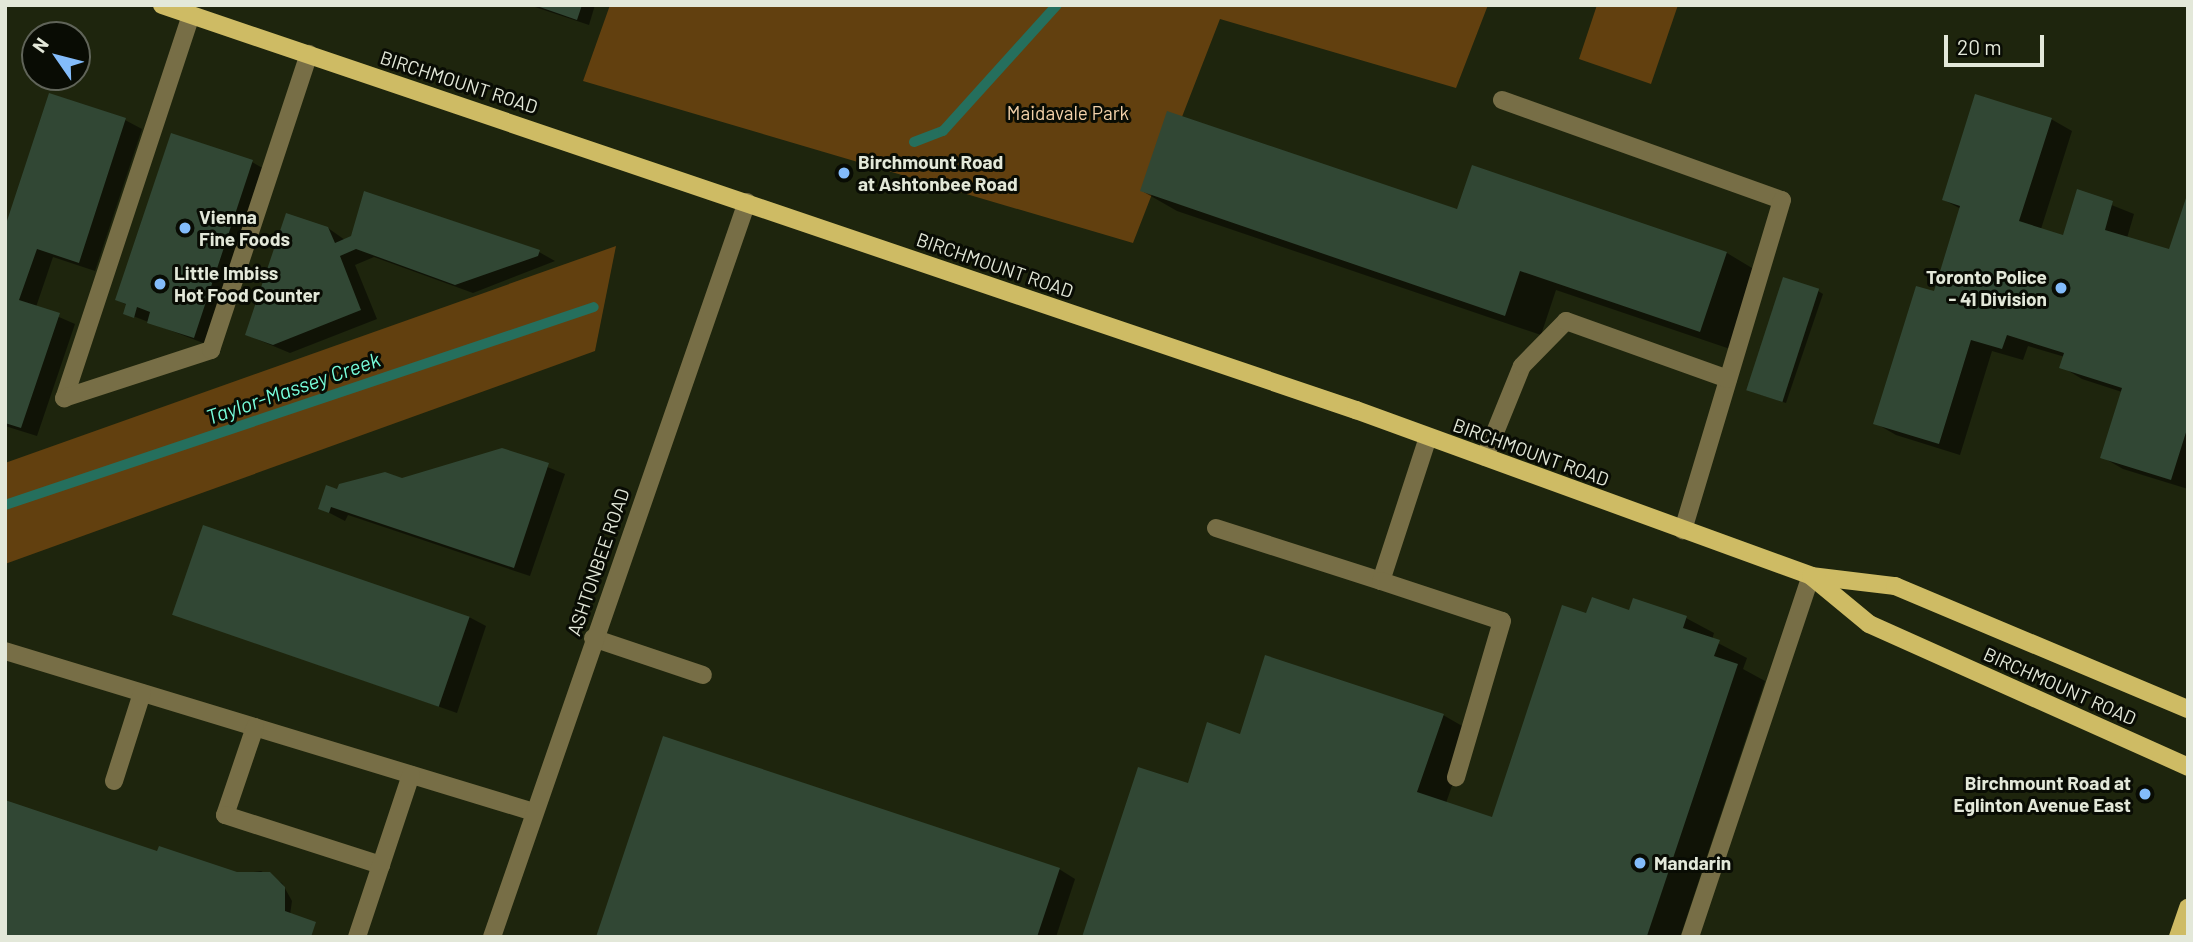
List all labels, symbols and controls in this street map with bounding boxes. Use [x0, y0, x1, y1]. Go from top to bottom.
north arrow [21, 21, 91, 91]
scale bar [1948, 21, 2048, 65]
text: N [27, 33, 53, 57]
text: 20 m [1957, 34, 2002, 59]
street label: BIRCHMOUNT ROAD [377, 46, 541, 118]
park label: Maidavale Park [1007, 102, 1129, 124]
place label: Birchmount Road at Ashtonbee Road [858, 151, 1018, 195]
marker: Birchmount Road at Ashtonbee Road [836, 165, 852, 181]
place label: Vienna Fine Foods [199, 206, 290, 250]
marker: Vienna Fine Foods [177, 220, 193, 236]
street label: BIRCHMOUNT ROAD [914, 227, 1076, 303]
place label: Little Imbiss Hot Food Counter [174, 262, 320, 306]
place label: Toronto Police - 41 Division [1926, 266, 2047, 310]
marker: Little Imbiss Hot Food Counter [152, 276, 168, 292]
marker: Toronto Police - 41 Division [2053, 280, 2069, 296]
water label: Taylor-Massey Creek [203, 346, 383, 430]
street label: BIRCHMOUNT ROAD [1450, 413, 1612, 491]
street label: ASHTONBEE ROAD [562, 485, 634, 639]
street label: BIRCHMOUNT ROAD [1980, 642, 2140, 730]
place label: Birchmount Road at Eglinton Avenue East [1953, 772, 2131, 816]
marker: Birchmount Road at Eglinton Avenue East [2137, 786, 2153, 802]
place label: Mandarin [1654, 852, 1731, 874]
marker: Mandarin [1632, 855, 1648, 871]

